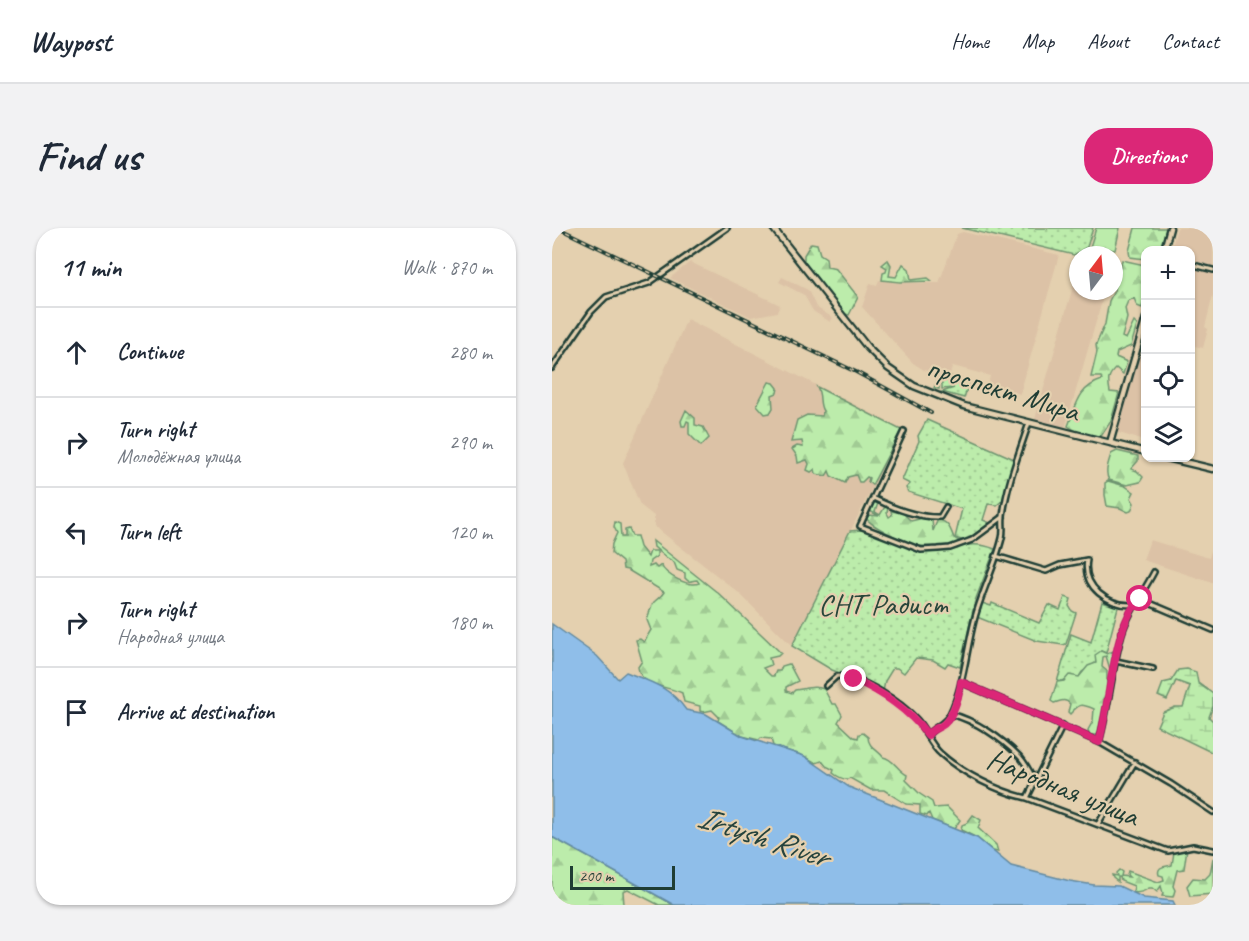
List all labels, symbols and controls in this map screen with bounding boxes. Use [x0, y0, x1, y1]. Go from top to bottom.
text: Waypost [30, 24, 111, 59]
text: Home [951, 28, 989, 54]
text: Map [1022, 28, 1054, 54]
text: About [1087, 28, 1129, 54]
text: Contact [1162, 28, 1219, 54]
button: Directions [1084, 128, 1213, 184]
text: Find us [36, 130, 141, 183]
north arrow [1069, 246, 1123, 300]
map controls [1141, 246, 1195, 462]
button: + [1141, 246, 1195, 300]
text: 11 min [60, 251, 122, 284]
text: Walk · 870 m [402, 255, 492, 280]
button: − [1141, 300, 1195, 354]
icon: ahead [60, 336, 93, 369]
text: Continue [117, 338, 183, 366]
text: 280 m [449, 340, 492, 365]
street label: проспект Мира [922, 348, 1086, 431]
button: locate [1141, 354, 1195, 408]
button: layers [1141, 408, 1195, 462]
text: Turn right [117, 416, 194, 444]
icon: right [60, 426, 93, 459]
text: 290 m [449, 430, 492, 455]
text: Молодёжная улица [117, 444, 240, 469]
icon: left [60, 516, 93, 549]
text: Turn left [117, 518, 181, 546]
text: 120 m [449, 520, 492, 545]
park label: СНТ Радист [818, 585, 949, 623]
route start [1126, 585, 1152, 611]
text: Turn right [117, 596, 194, 624]
icon: right [60, 606, 93, 639]
text: 180 m [449, 610, 492, 635]
text: Народная улица [117, 624, 224, 649]
route end [840, 665, 866, 691]
icon: arrive [60, 696, 93, 729]
text: Arrive at destination [117, 698, 274, 726]
street label: Народная улица [981, 739, 1146, 835]
water label: Irtysh River [693, 796, 838, 878]
scale bar [570, 863, 675, 890]
text: 200 m [579, 866, 613, 886]

